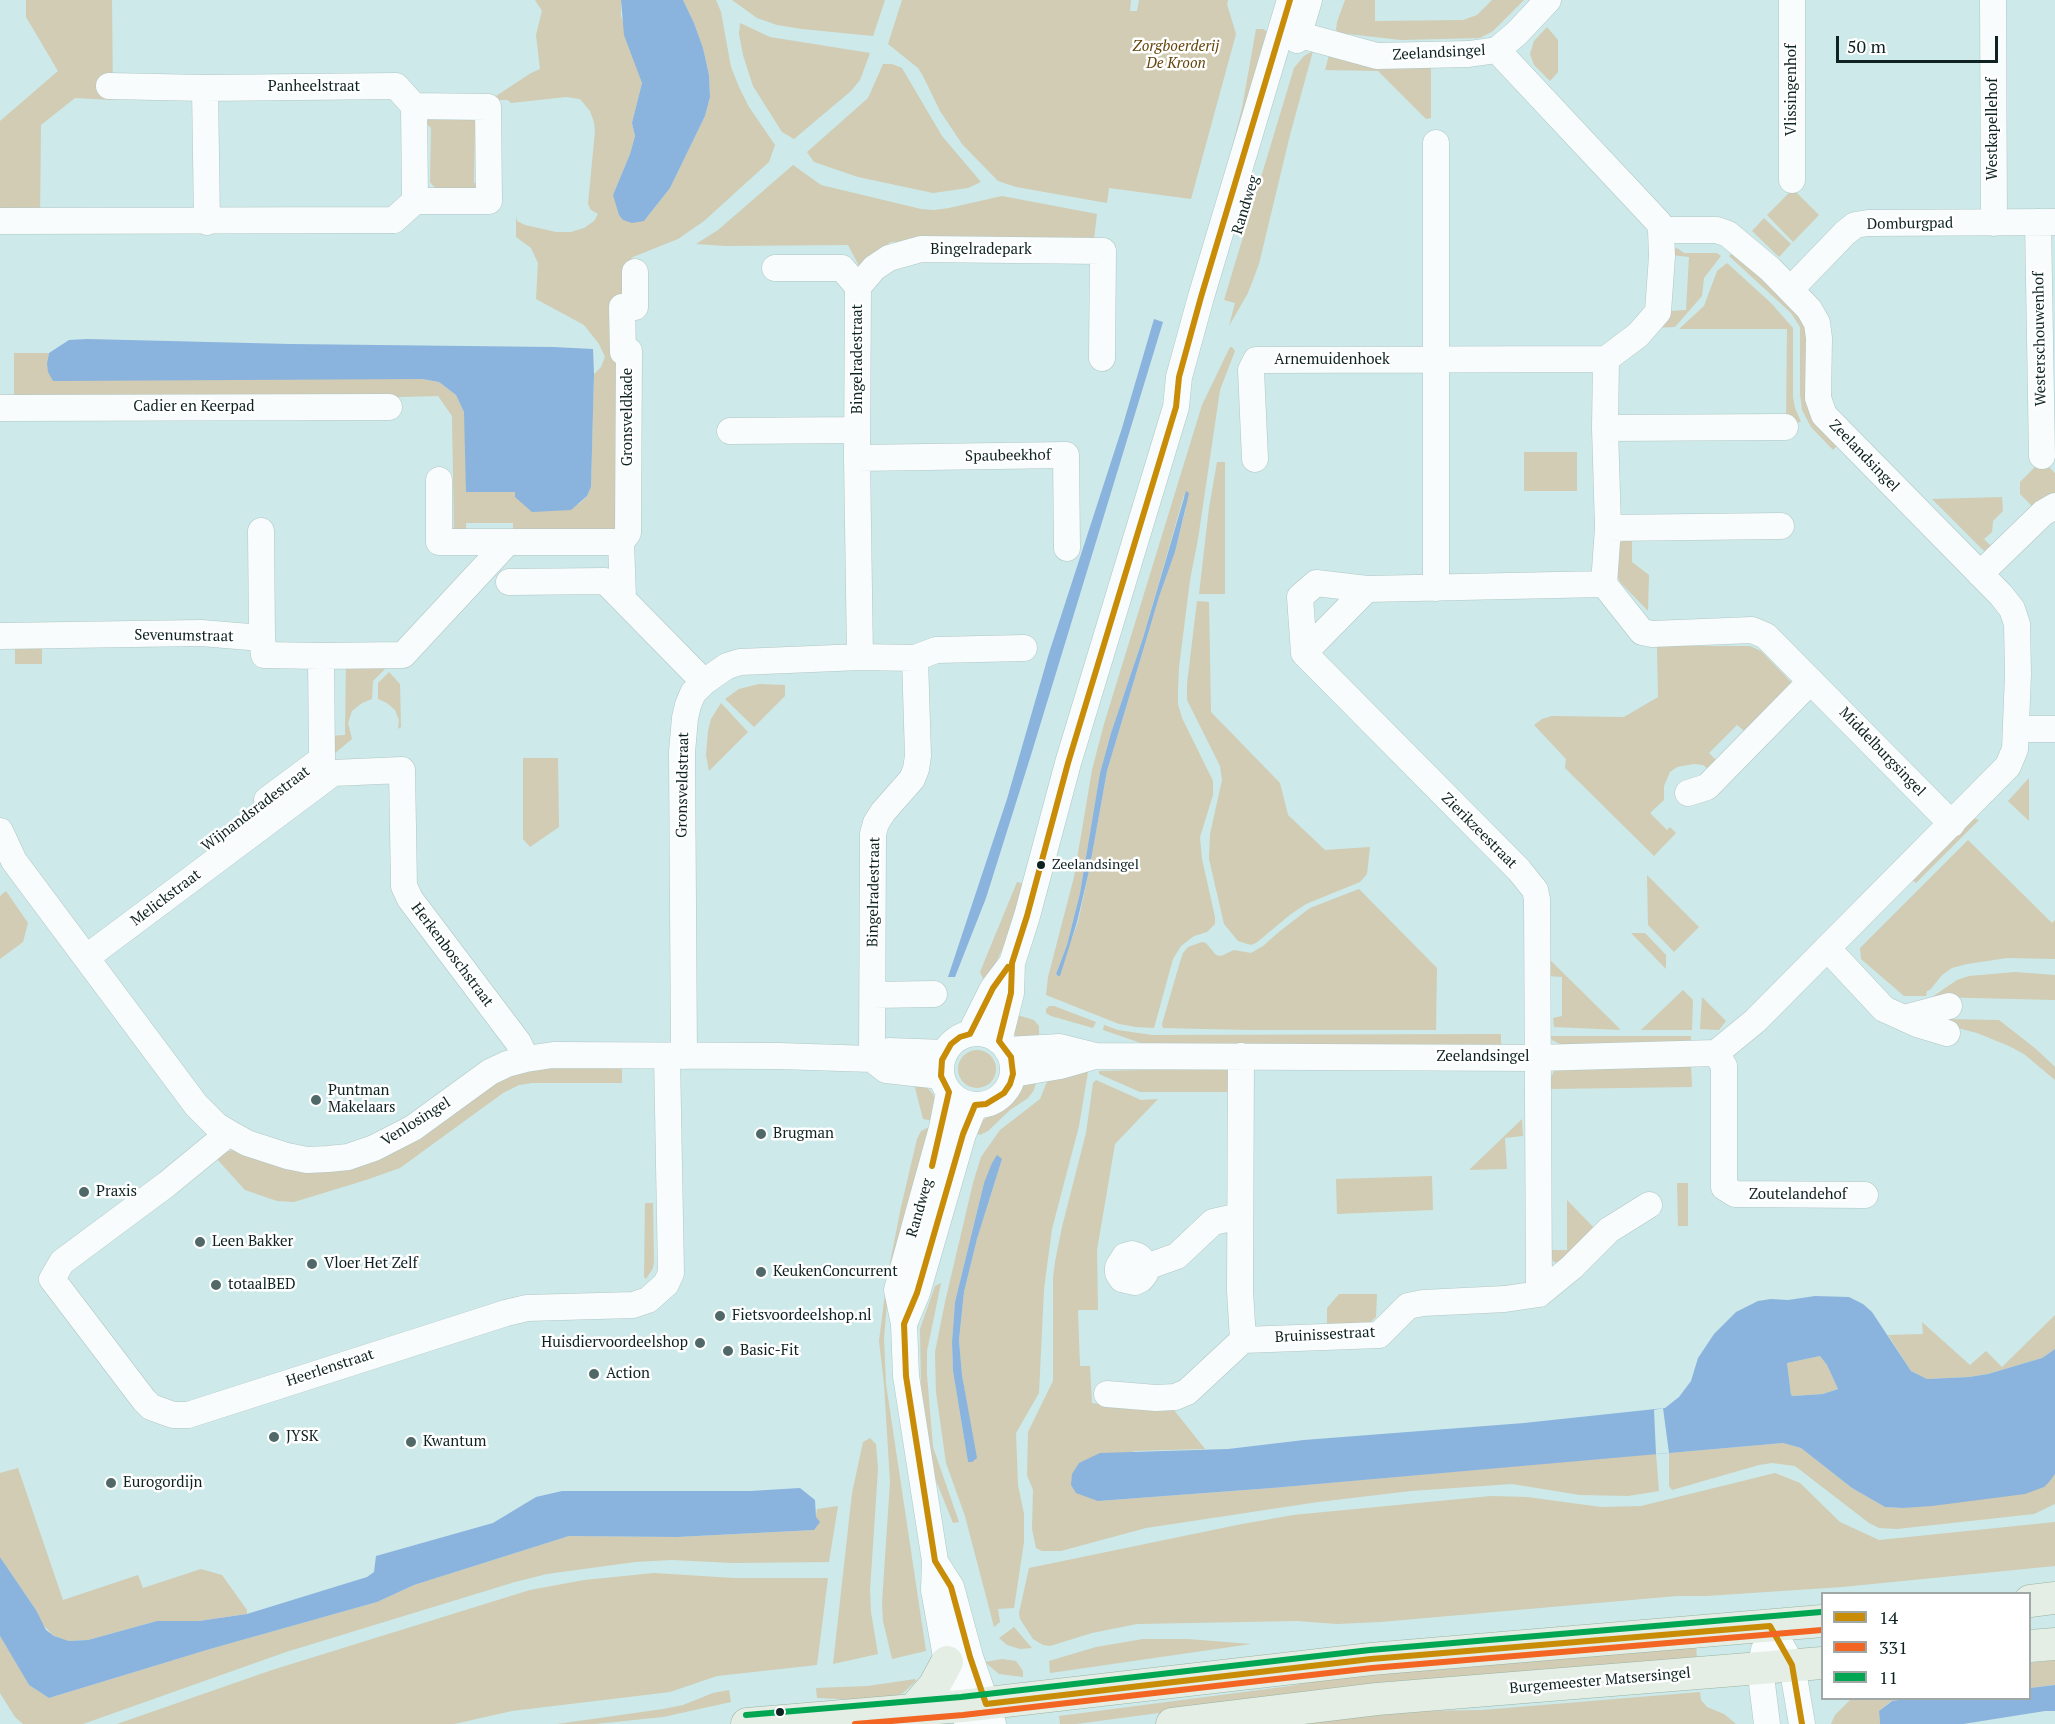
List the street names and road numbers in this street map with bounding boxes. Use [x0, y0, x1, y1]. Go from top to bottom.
street label: Zeelandsingel [1392, 42, 1486, 64]
street label: Vlissingenhof [1783, 44, 1801, 136]
street label: Panheelstraat [268, 78, 360, 96]
street label: Westkapellehof [1984, 78, 2002, 180]
street label: Randweg [1229, 173, 1263, 237]
street label: Domburgpad [1867, 214, 1953, 234]
street label: Bingelradepark [930, 241, 1032, 259]
street label: Westerschouwenhof [2030, 272, 2050, 406]
street label: Bingelradestraat [849, 304, 867, 414]
street label: Arnemuidenhoek [1274, 351, 1390, 369]
street label: Gronsveldkade [619, 368, 637, 466]
street label: Cadier en Keerpad [133, 398, 255, 416]
street label: Zeelandsingel [1825, 416, 1903, 496]
street label: Spaubeekhof [965, 446, 1051, 466]
street label: Sevenumstraat [134, 626, 234, 646]
street label: Middelburgsingel [1835, 704, 1929, 800]
street label: Gronsveldstraat [673, 732, 693, 838]
street label: Wijnandsradestraat [198, 762, 314, 856]
street label: Zierikzeestraat [1437, 789, 1521, 873]
street label: Bingelradestraat [864, 837, 884, 947]
street label: Melickstraat [128, 866, 204, 930]
street label: Herkenboschstraat [407, 899, 497, 1011]
street label: Zeelandsingel [1436, 1048, 1530, 1066]
street label: Venlosingel [378, 1094, 454, 1150]
street label: Randweg [903, 1176, 937, 1240]
street label: Zoutelandehof [1749, 1186, 1847, 1204]
street label: Bruinissestraat [1274, 1323, 1376, 1347]
street label: Heerlenstraat [284, 1345, 376, 1391]
street label: Burgemeester Matsersingel [1509, 1664, 1691, 1698]

